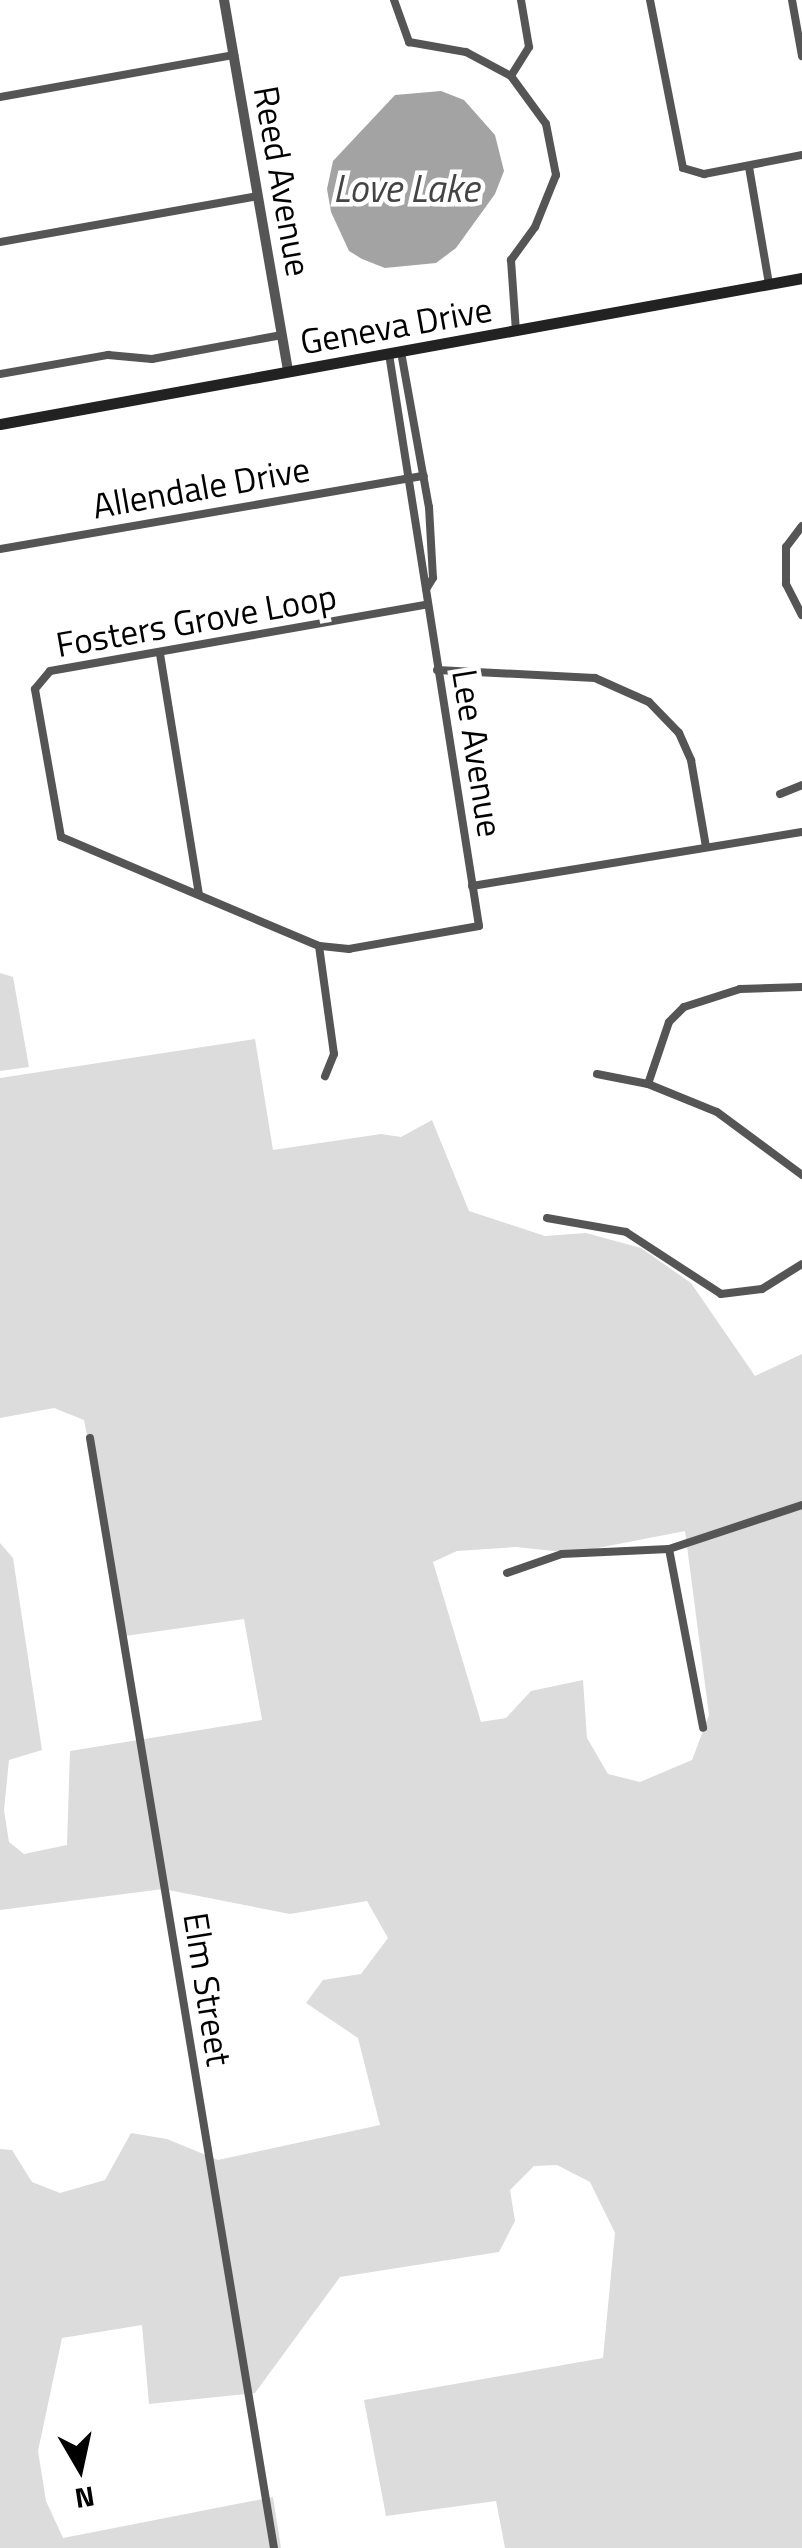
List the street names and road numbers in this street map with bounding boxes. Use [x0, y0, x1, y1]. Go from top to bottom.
street label: Reed Avenue [246, 83, 320, 279]
street label: Geneva Drive [297, 287, 495, 363]
street label: Allendale Drive [89, 447, 313, 527]
street label: Fosters Grove Loop [53, 575, 339, 665]
street label: Lee Avenue [444, 666, 512, 840]
street label: Elm Street [175, 1909, 241, 2069]

